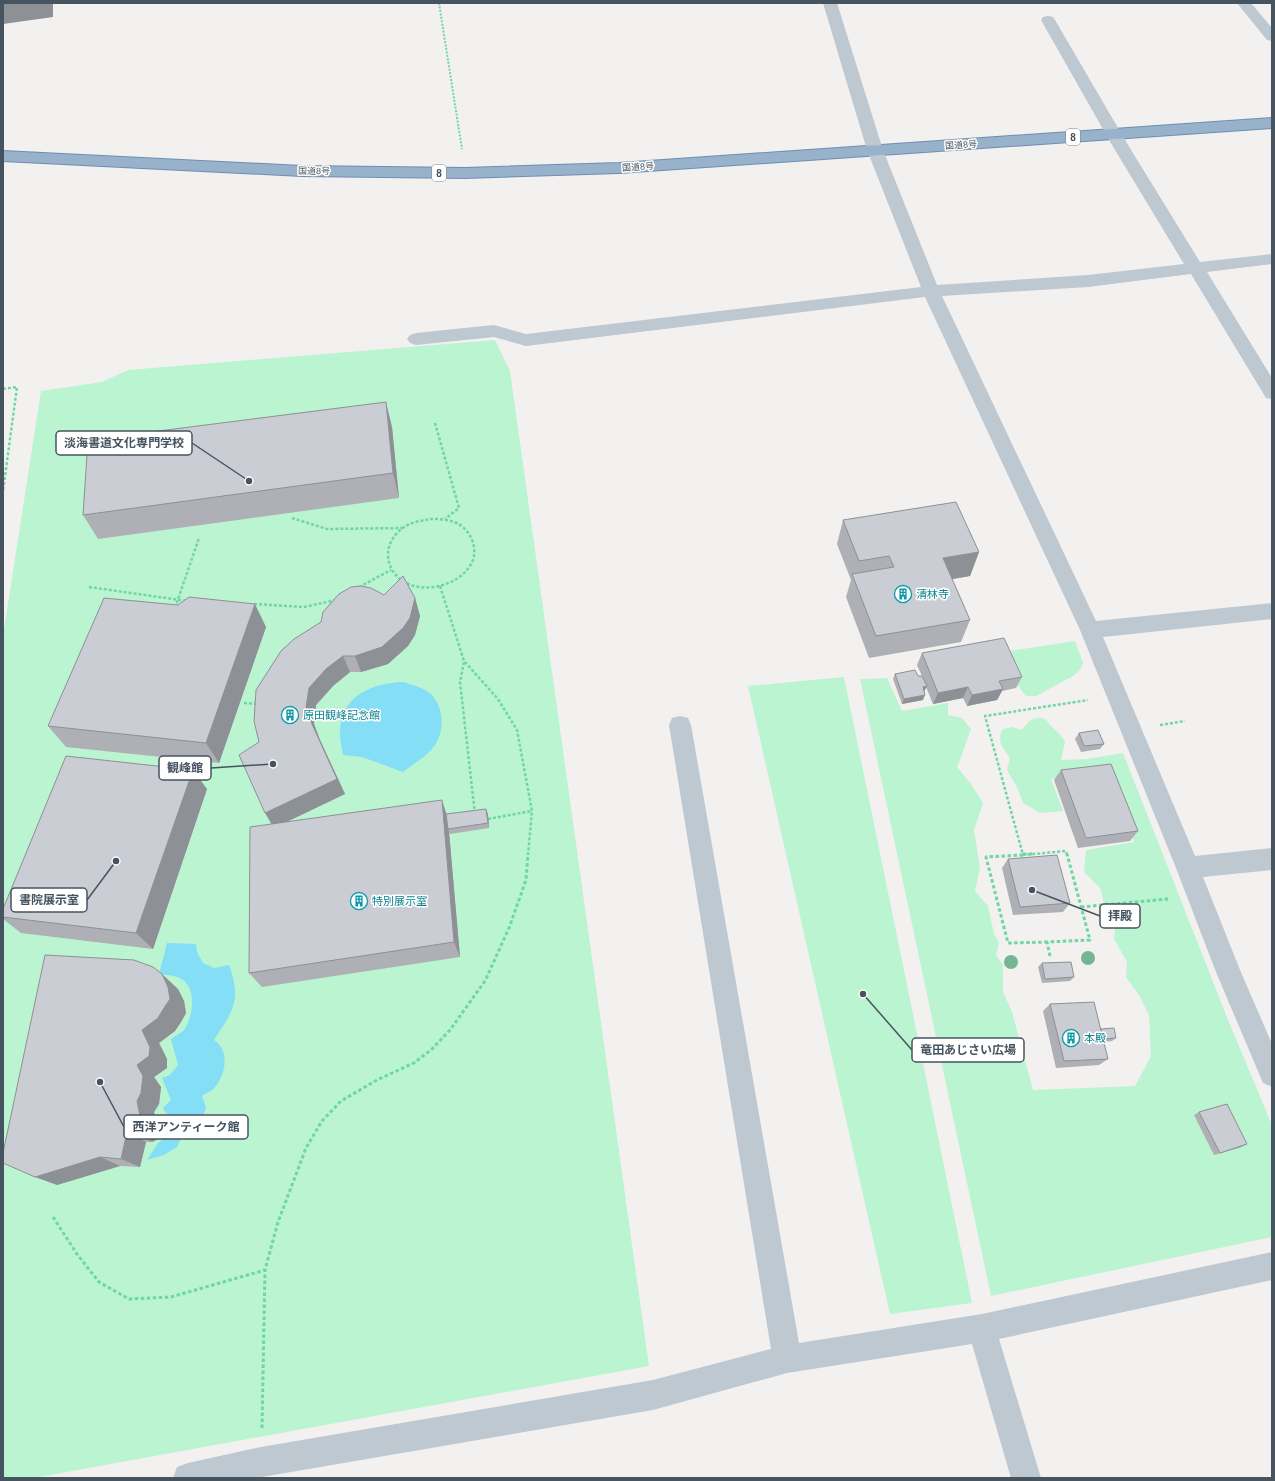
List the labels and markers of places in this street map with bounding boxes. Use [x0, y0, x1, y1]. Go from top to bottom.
callout: 淡海書道文化専門学校 [56, 431, 192, 455]
building icon: 清林寺 [893, 584, 913, 604]
place label: 清林寺 [916, 588, 949, 600]
building icon: 原田観峰記念館 [280, 705, 300, 725]
place label: 原田観峰記念館 [303, 709, 380, 721]
callout: 観峰館 [159, 756, 211, 780]
callout: 書院展示室 [11, 888, 87, 912]
building icon: 特別展示室 [349, 891, 369, 911]
place label: 特別展示室 [372, 895, 427, 907]
callout: 拝殿 [1100, 904, 1140, 928]
building icon: 本殿 [1061, 1028, 1081, 1048]
place label: 本殿 [1084, 1032, 1106, 1044]
callout: 竜田あじさい広場 [912, 1038, 1024, 1062]
callout: 西洋アンティーク館 [124, 1115, 248, 1139]

